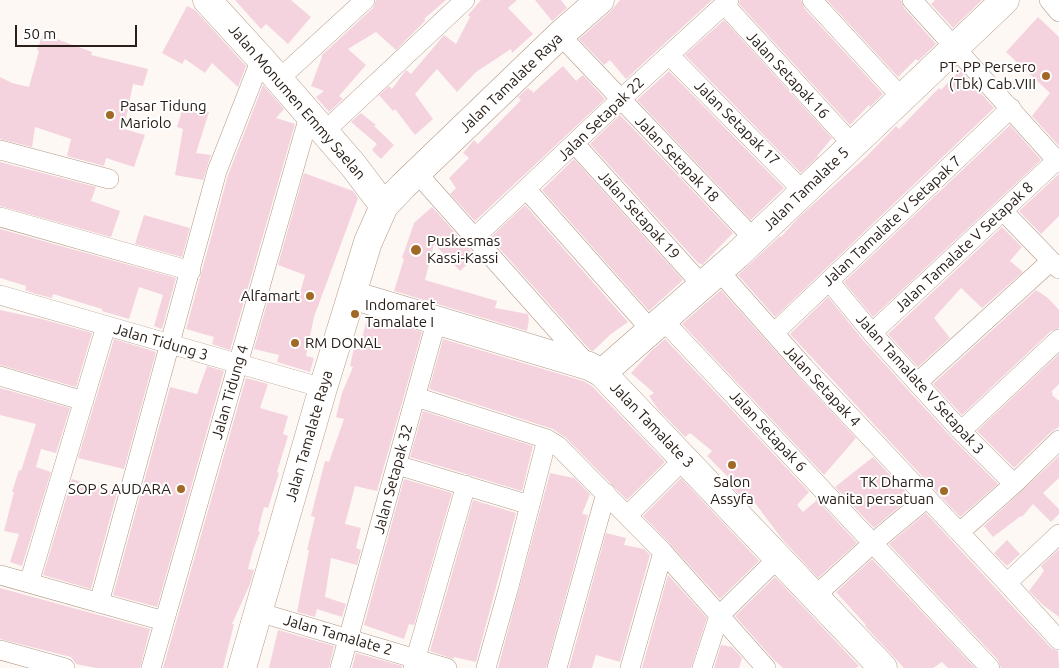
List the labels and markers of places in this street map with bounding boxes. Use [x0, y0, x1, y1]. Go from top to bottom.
place label: PT. PP Persero (Tbk) Cab.VIII [939, 58, 1036, 93]
marker: PT. PP Persero (Tbk) Cab.VIII [1040, 70, 1052, 82]
place label: Pasar Tidung Mariolo [120, 97, 207, 132]
marker: Pasar Tidung Mariolo [104, 109, 116, 121]
place label: Puskesmas Kassi-Kassi [427, 232, 500, 267]
marker: Puskesmas Kassi-Kassi [409, 243, 423, 257]
place label: Alfamart [241, 287, 300, 305]
marker: Alfamart [304, 290, 316, 302]
place label: Indomaret Tamalate I [365, 296, 435, 331]
marker: Indomaret Tamalate I [349, 308, 361, 320]
place label: RM DONAL [305, 334, 381, 352]
marker: RM DONAL [289, 337, 301, 349]
marker: Salon Assyfa [726, 459, 738, 471]
place label: Salon Assyfa [710, 473, 754, 508]
place label: TK Dharma wanita persatuan [818, 473, 934, 508]
place label: SOP S AUDARA [68, 480, 171, 498]
marker: SOP S AUDARA [175, 483, 187, 495]
marker: TK Dharma wanita persatuan [938, 485, 950, 497]

